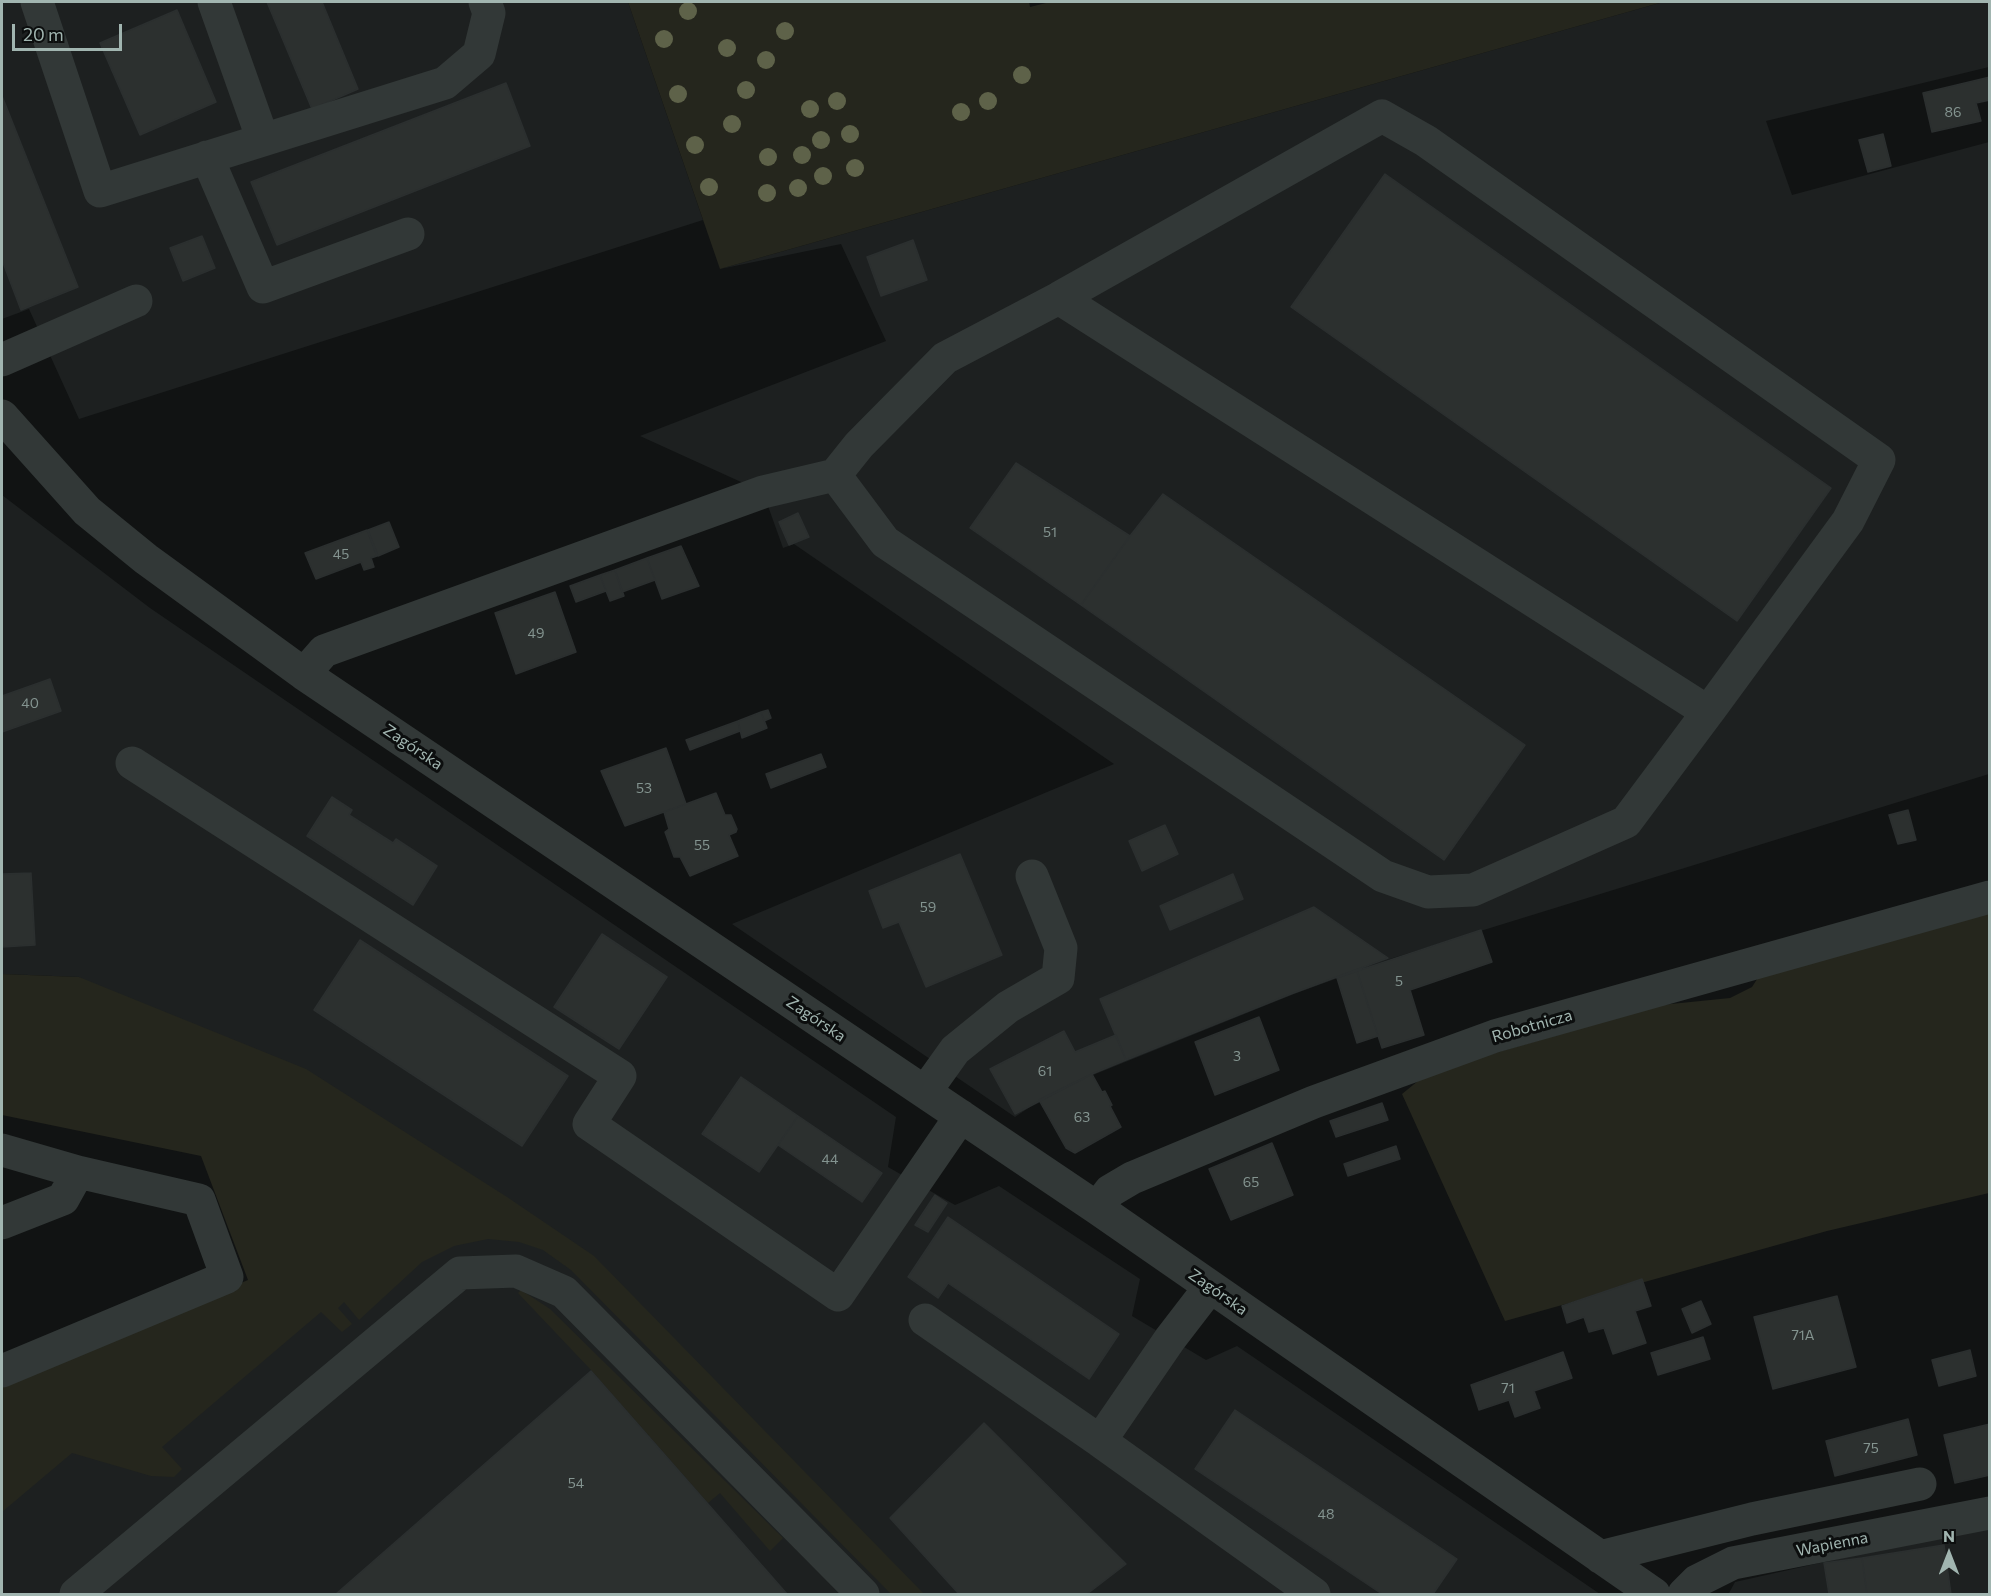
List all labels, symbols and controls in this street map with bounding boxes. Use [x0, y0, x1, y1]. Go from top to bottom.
scale bar [15, 12, 124, 50]
text: 20 m [23, 23, 64, 45]
house number: 86 [1945, 104, 1961, 120]
house number: 51 [1043, 524, 1057, 540]
house number: 45 [333, 546, 349, 562]
house number: 49 [528, 625, 544, 641]
house number: 40 [21, 695, 39, 711]
street label: Zagórska [380, 720, 446, 774]
house number: 53 [636, 780, 652, 796]
house number: 55 [694, 837, 710, 853]
house number: 59 [920, 899, 936, 915]
house number: 5 [1395, 973, 1403, 989]
street label: Zagórska [783, 992, 849, 1046]
street label: Robotnicza [1490, 1005, 1574, 1047]
house number: 3 [1233, 1048, 1241, 1064]
house number: 61 [1038, 1063, 1052, 1079]
house number: 63 [1074, 1109, 1090, 1125]
house number: 44 [822, 1151, 838, 1167]
house number: 65 [1243, 1174, 1259, 1190]
street label: Zagórska [1185, 1265, 1251, 1319]
house number: 71A [1791, 1327, 1815, 1343]
house number: 71 [1501, 1380, 1515, 1396]
house number: 75 [1863, 1440, 1879, 1456]
house number: 54 [568, 1475, 584, 1491]
house number: 48 [1318, 1506, 1334, 1522]
north arrow [1919, 1524, 1979, 1584]
text: N [1943, 1526, 1955, 1545]
street label: Wapienna [1795, 1528, 1869, 1560]

